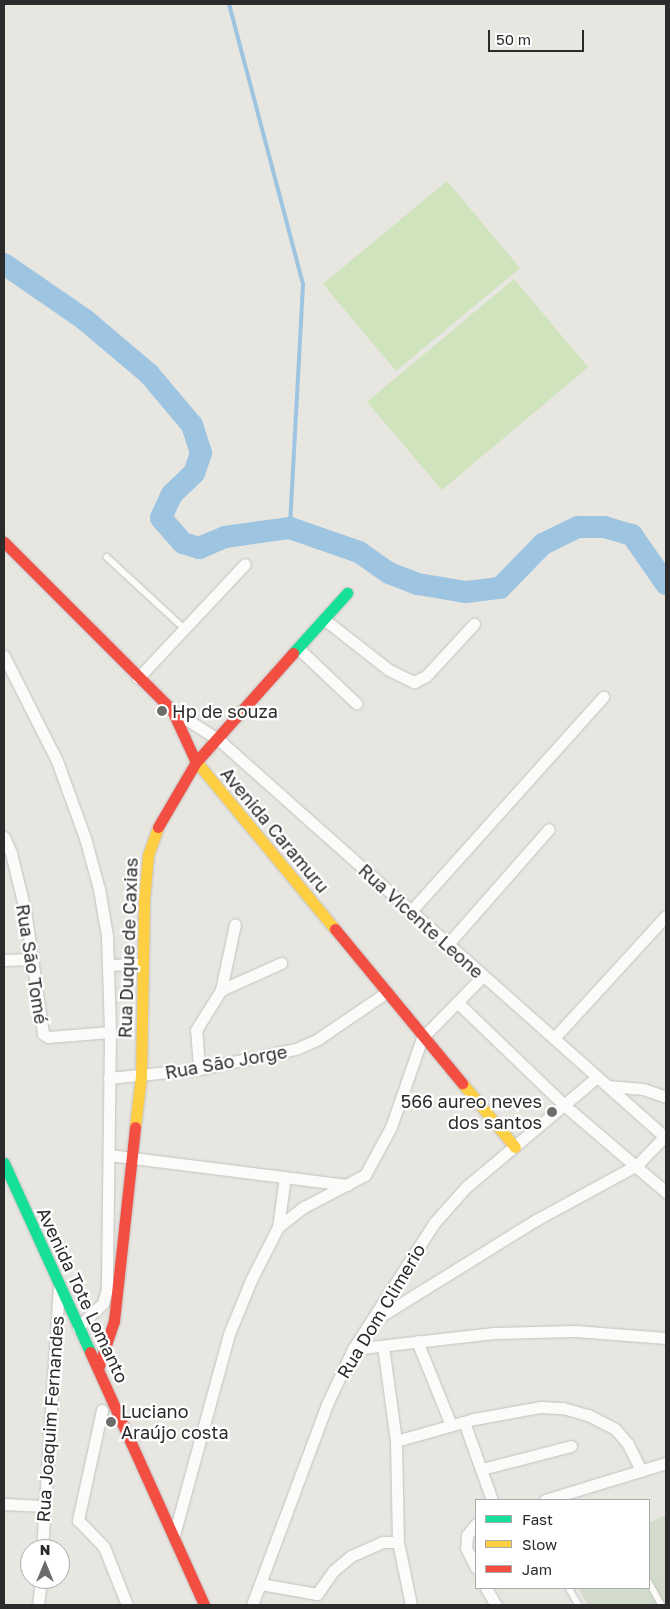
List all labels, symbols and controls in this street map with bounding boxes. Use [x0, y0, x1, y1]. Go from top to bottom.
scale bar [490, 20, 586, 52]
text: 50 m [496, 30, 531, 48]
place label: Hp de souza [172, 700, 278, 722]
marker: Hp de souza [156, 705, 168, 717]
street label: Avenida Caramuru [216, 763, 334, 897]
street label: Rua Duque de Caxias [114, 857, 142, 1039]
street label: Rua Vicente Leone [354, 859, 488, 983]
street label: Rua São Tomé [12, 902, 52, 1026]
street label: Rua São Jorge [163, 1041, 289, 1083]
place label: 566 aureo neves dos santos [401, 1091, 542, 1134]
marker: 566 aureo neves dos santos [546, 1106, 558, 1118]
street label: Avenida Tote Lomanto [33, 1204, 133, 1386]
street label: Rua Dom Climerio [332, 1240, 430, 1382]
street label: Rua Joaquim Fernandes [32, 1315, 68, 1523]
place label: Luciano Araújo costa [121, 1401, 229, 1444]
marker: Luciano Araújo costa [105, 1416, 117, 1428]
legend [475, 1499, 650, 1589]
text: Fast [522, 1510, 553, 1528]
text: Slow [522, 1535, 557, 1553]
north arrow [20, 1539, 70, 1589]
text: N [40, 1541, 50, 1558]
text: Jam [522, 1560, 552, 1578]

